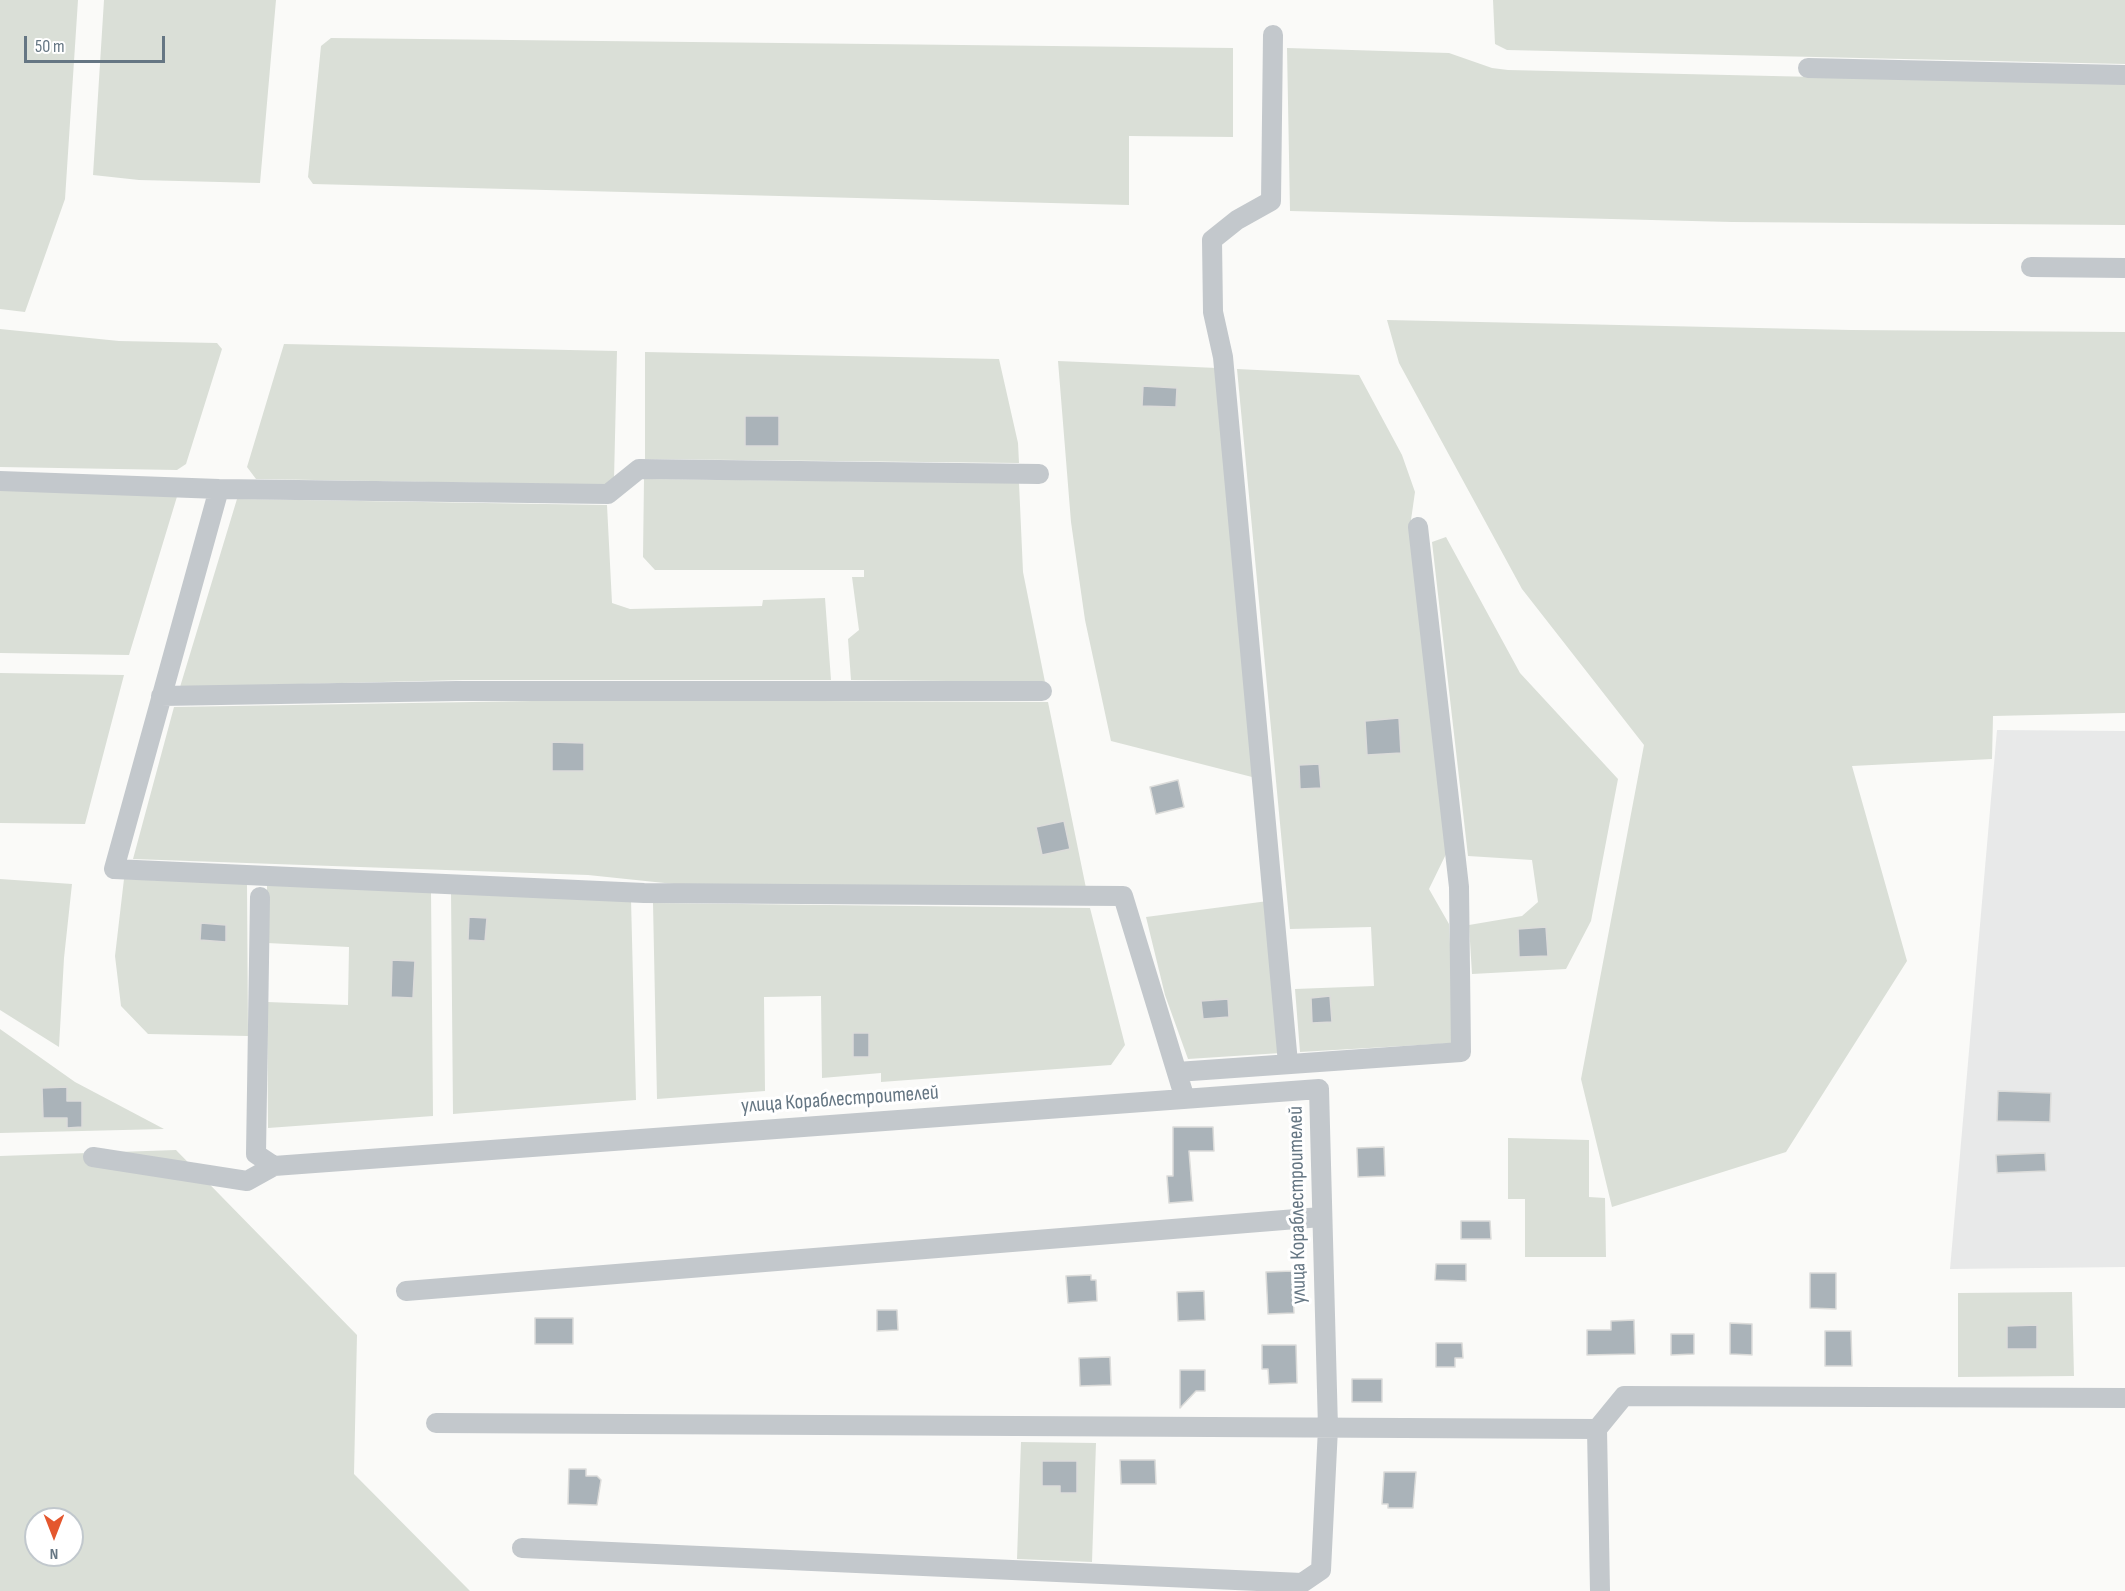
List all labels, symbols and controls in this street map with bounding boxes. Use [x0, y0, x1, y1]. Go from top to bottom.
scale bar [27, 24, 168, 62]
text: 50 m [35, 36, 65, 57]
street label: улица Кораблестроителей [740, 1081, 940, 1119]
street label: улица Кораблестроителей [1284, 1106, 1312, 1304]
north arrow [24, 1507, 84, 1567]
text: N [50, 1544, 58, 1563]

